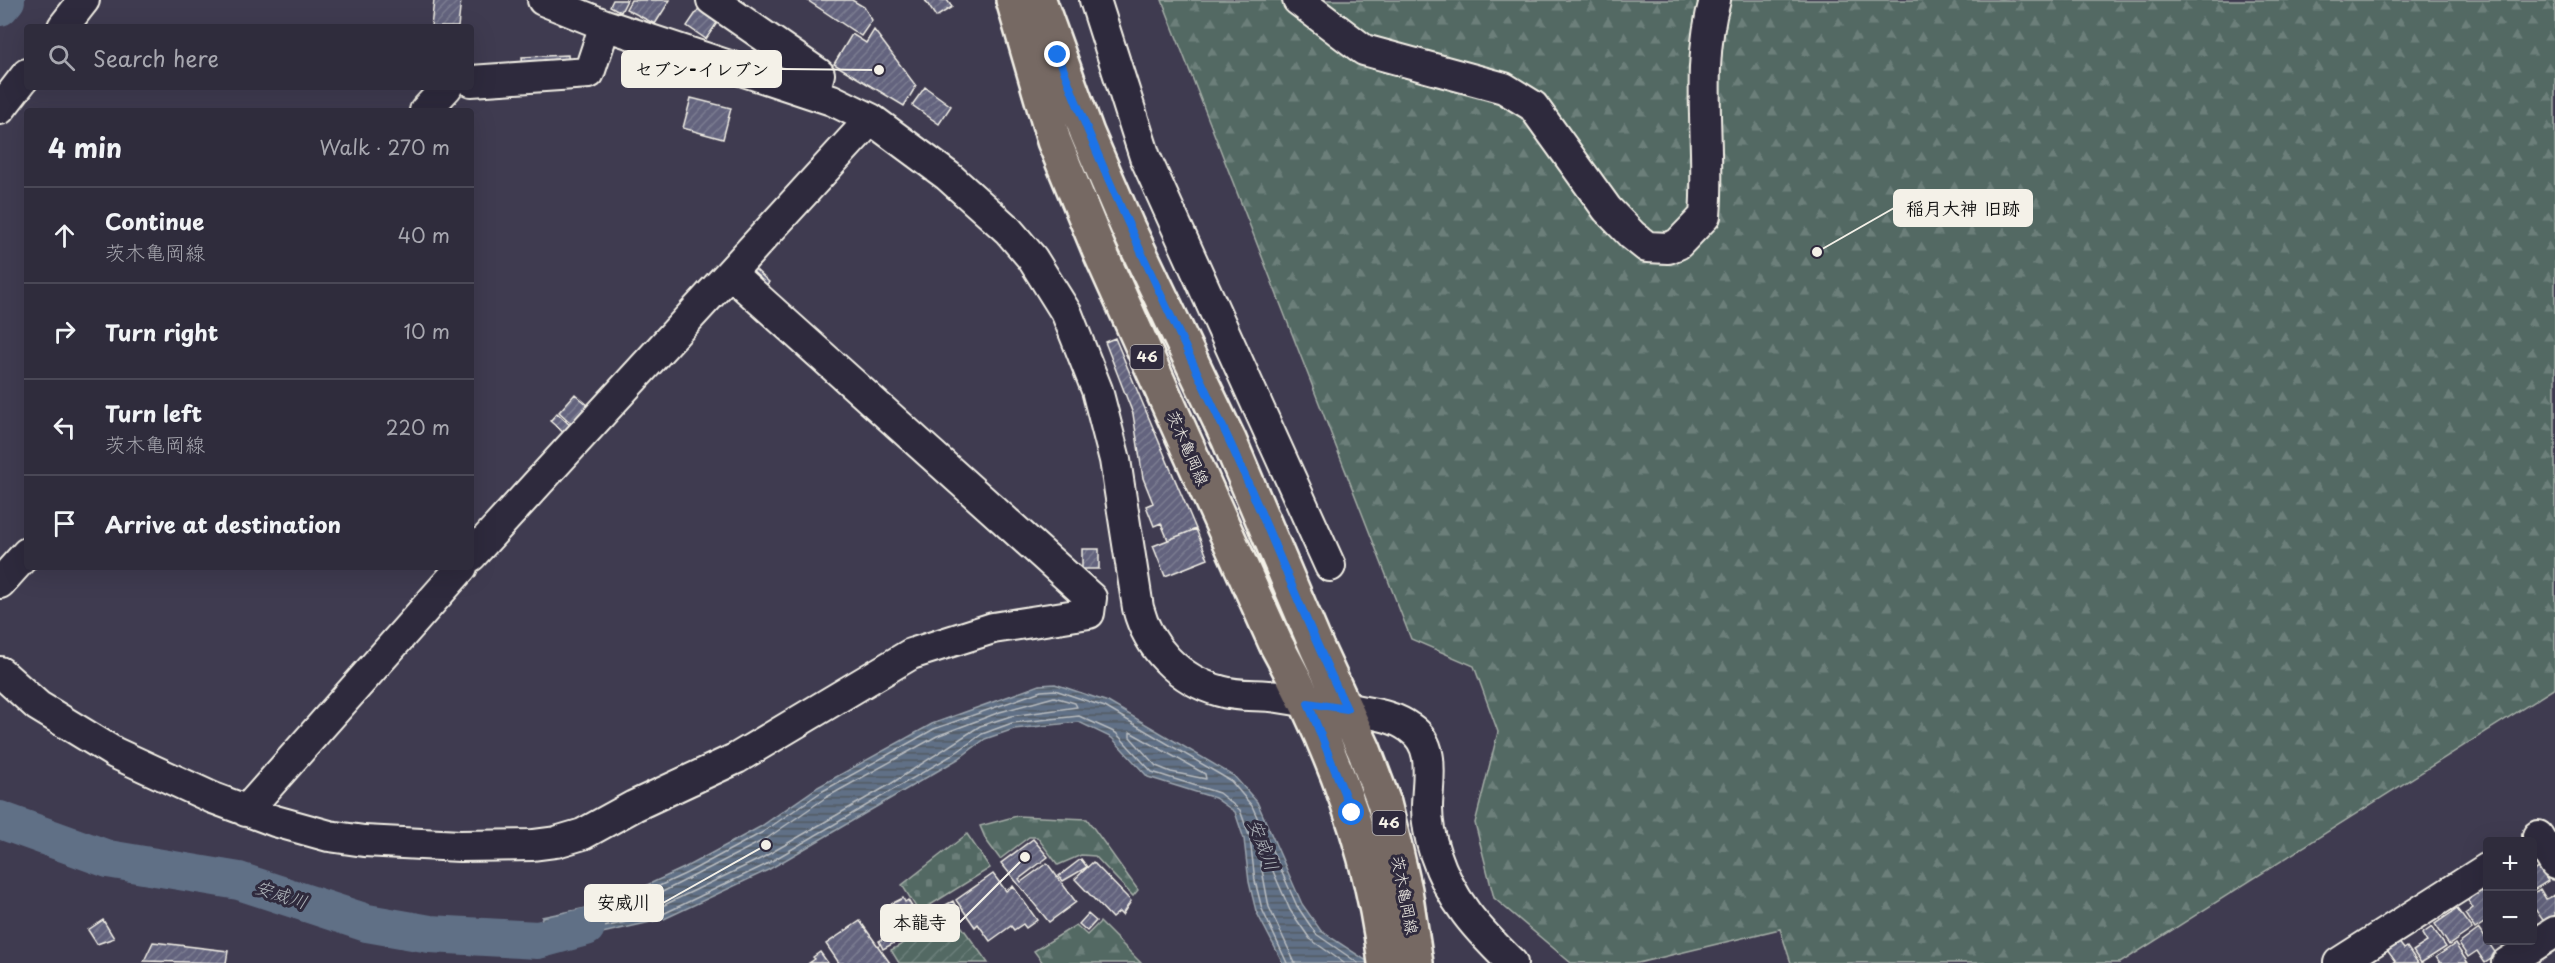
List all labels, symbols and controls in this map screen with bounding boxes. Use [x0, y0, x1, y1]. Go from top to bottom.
search box [24, 24, 474, 90]
icon: search [45, 41, 78, 74]
text: Search here [93, 41, 219, 74]
route end [1044, 41, 1070, 67]
callout: セブン-イレブン [622, 51, 781, 87]
text: セブン-イレブン [635, 55, 769, 82]
text: 4 min [48, 128, 122, 167]
text: Walk · 270 m [319, 132, 450, 162]
callout: 稲月大神 旧跡 [1894, 190, 2032, 226]
text: 稲月大神 旧跡 [1906, 194, 2020, 221]
text: Continue [105, 204, 204, 237]
icon: ahead [48, 219, 81, 252]
text: 40 m [398, 220, 450, 250]
text: 茨木亀岡線 [105, 237, 205, 267]
icon: right [48, 315, 81, 348]
text: Turn right [105, 315, 218, 348]
text: 10 m [403, 316, 450, 346]
road number: 46 [1130, 345, 1164, 369]
text: Turn left [105, 396, 202, 429]
street label: 茨木亀岡線 [1162, 406, 1216, 489]
icon: left [48, 411, 81, 444]
text: 220 m [386, 412, 450, 442]
text: 茨木亀岡線 [105, 429, 205, 459]
icon: arrive [48, 507, 81, 540]
text: Arrive at destination [105, 507, 341, 540]
route start [1338, 799, 1364, 825]
road number: 46 [1372, 811, 1406, 835]
water label: 安威川 [1242, 814, 1287, 875]
map controls [2483, 837, 2537, 945]
button: + [2483, 837, 2537, 891]
street label: 茨木亀岡線 [1387, 853, 1425, 936]
water label: 安威川 [252, 872, 311, 915]
callout: 安威川 [585, 885, 663, 921]
text: 安威川 [597, 888, 651, 915]
button: − [2483, 891, 2537, 945]
callout: 本龍寺 [881, 905, 959, 941]
text: 本龍寺 [893, 908, 947, 935]

